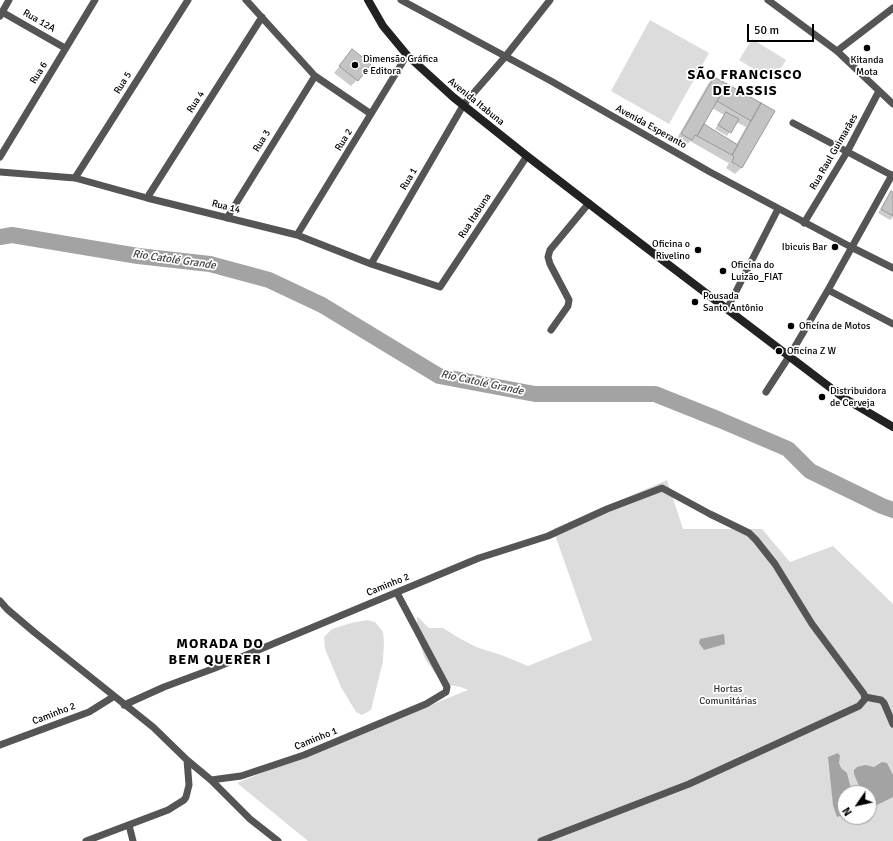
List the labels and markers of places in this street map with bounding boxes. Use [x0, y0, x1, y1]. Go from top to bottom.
marker: Kitanda Mota [862, 43, 872, 53]
place label: Dimensão Gráfica e Editora [363, 53, 438, 76]
place label: Kitanda Mota [850, 54, 884, 78]
marker: Dimensão Gráfica e Editora [350, 60, 360, 70]
place label: Oficina o Rivelino [652, 238, 690, 262]
place label: Ibicuis Bar [782, 241, 827, 253]
marker: Ibicuis Bar [830, 242, 840, 252]
marker: Oficina o Rivelino [693, 245, 703, 255]
place label: Oficína do Luizão_FIAT [731, 259, 783, 282]
marker: Oficína do Luizão_FIAT [718, 266, 728, 276]
place label: Pousada Santo Antônio [703, 290, 763, 314]
marker: Pousada Santo Antônio [690, 297, 700, 307]
place label: Oficína de Motos [799, 320, 870, 332]
marker: Oficína de Motos [786, 321, 796, 331]
place label: Oficína Z W [787, 345, 836, 357]
marker: Oficína Z W [774, 346, 784, 356]
place label: Distribuidora de Cerveja [830, 385, 886, 408]
marker: Distribuidora de Cerveja [817, 392, 827, 402]

